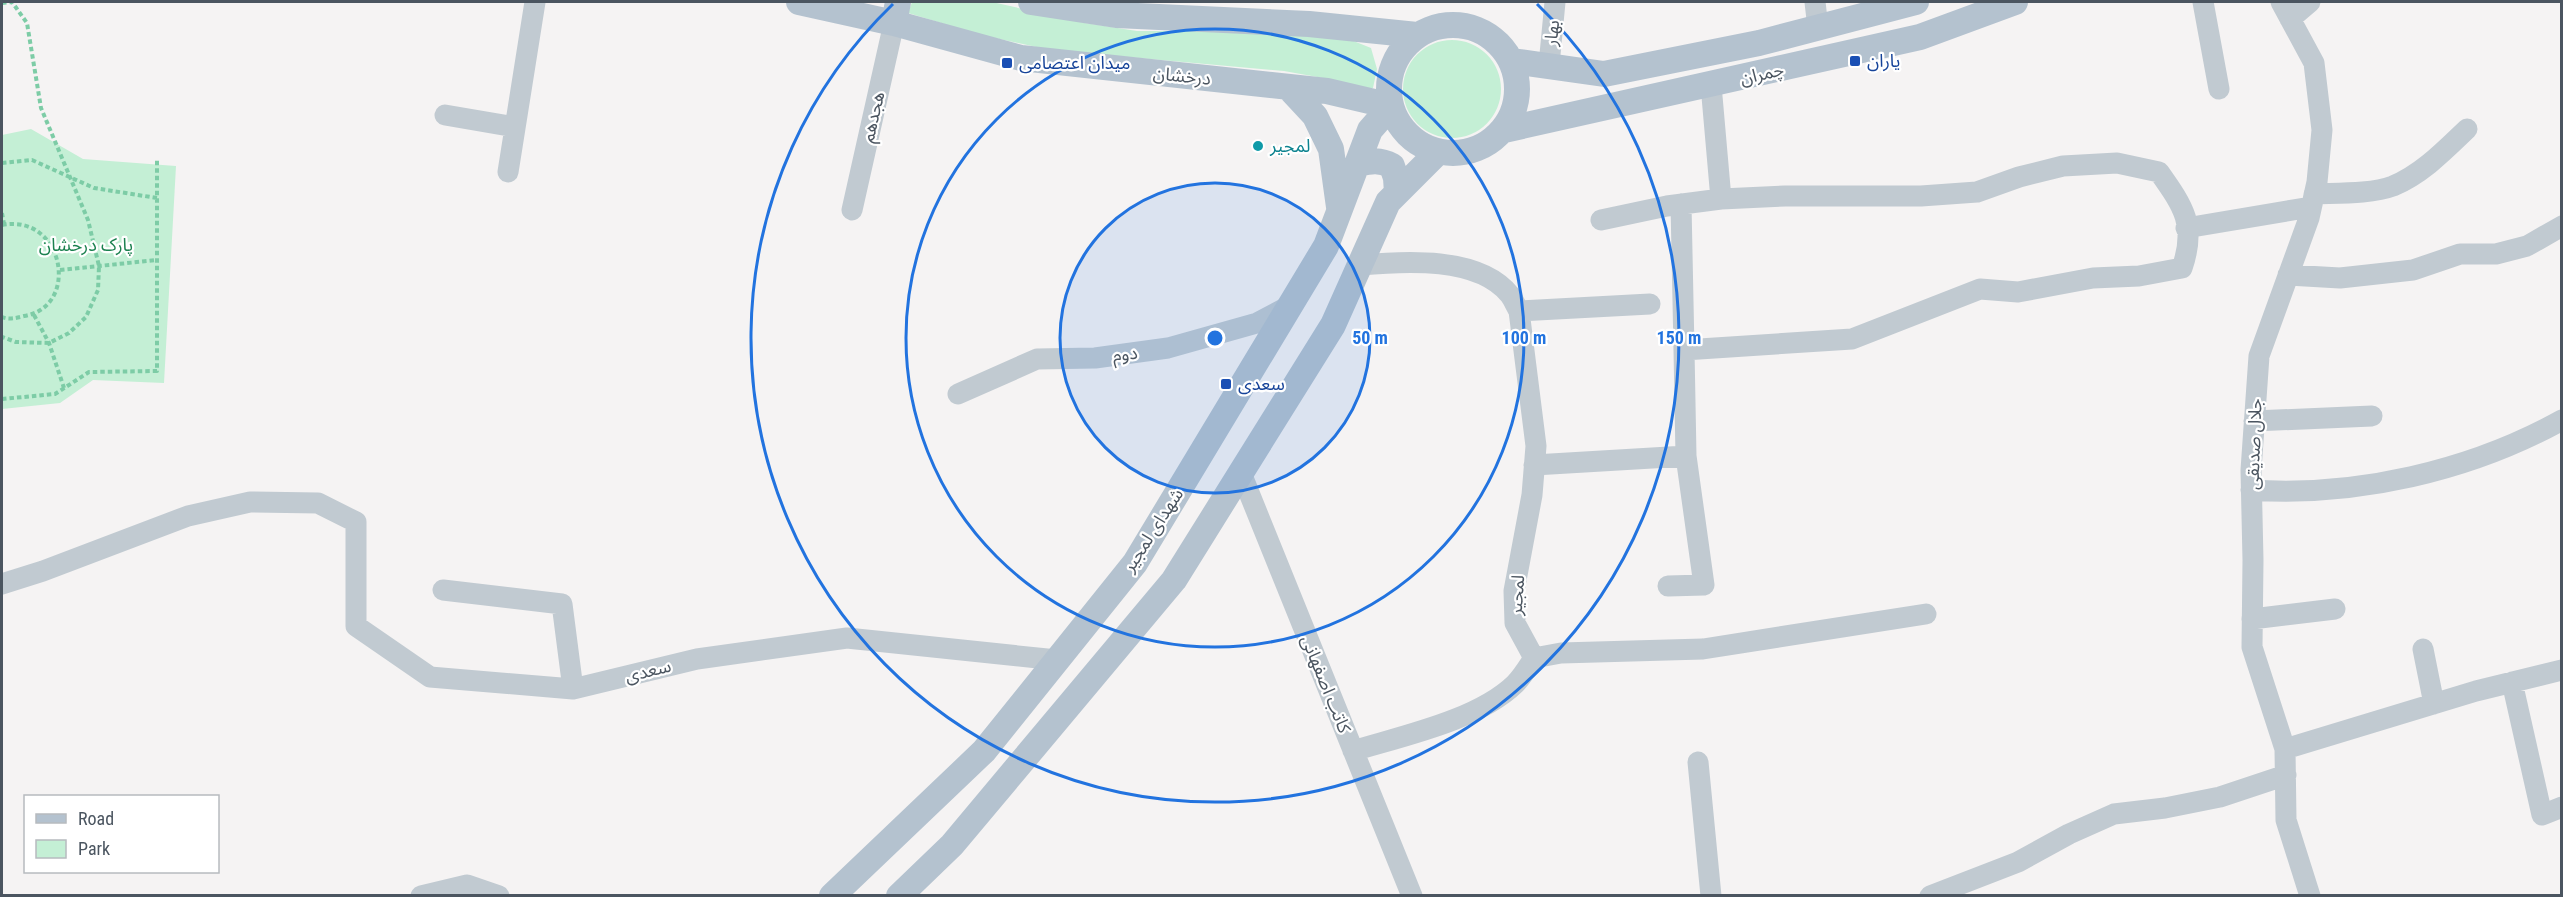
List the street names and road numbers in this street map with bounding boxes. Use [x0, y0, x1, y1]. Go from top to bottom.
street label: بهار [1540, 19, 1564, 48]
street label: چمران [1738, 58, 1786, 90]
street label: درخشان [1152, 62, 1212, 90]
street label: هجدهم [856, 89, 891, 145]
street label: دوم [1111, 342, 1139, 369]
street label: جلال صدیقی [2241, 398, 2267, 490]
street label: شهدای لمجیر [1117, 484, 1188, 577]
street label: لمجیر [1505, 574, 1529, 617]
street label: کاتب اصفهانی [1296, 632, 1356, 737]
street label: سعدی [623, 655, 673, 687]

